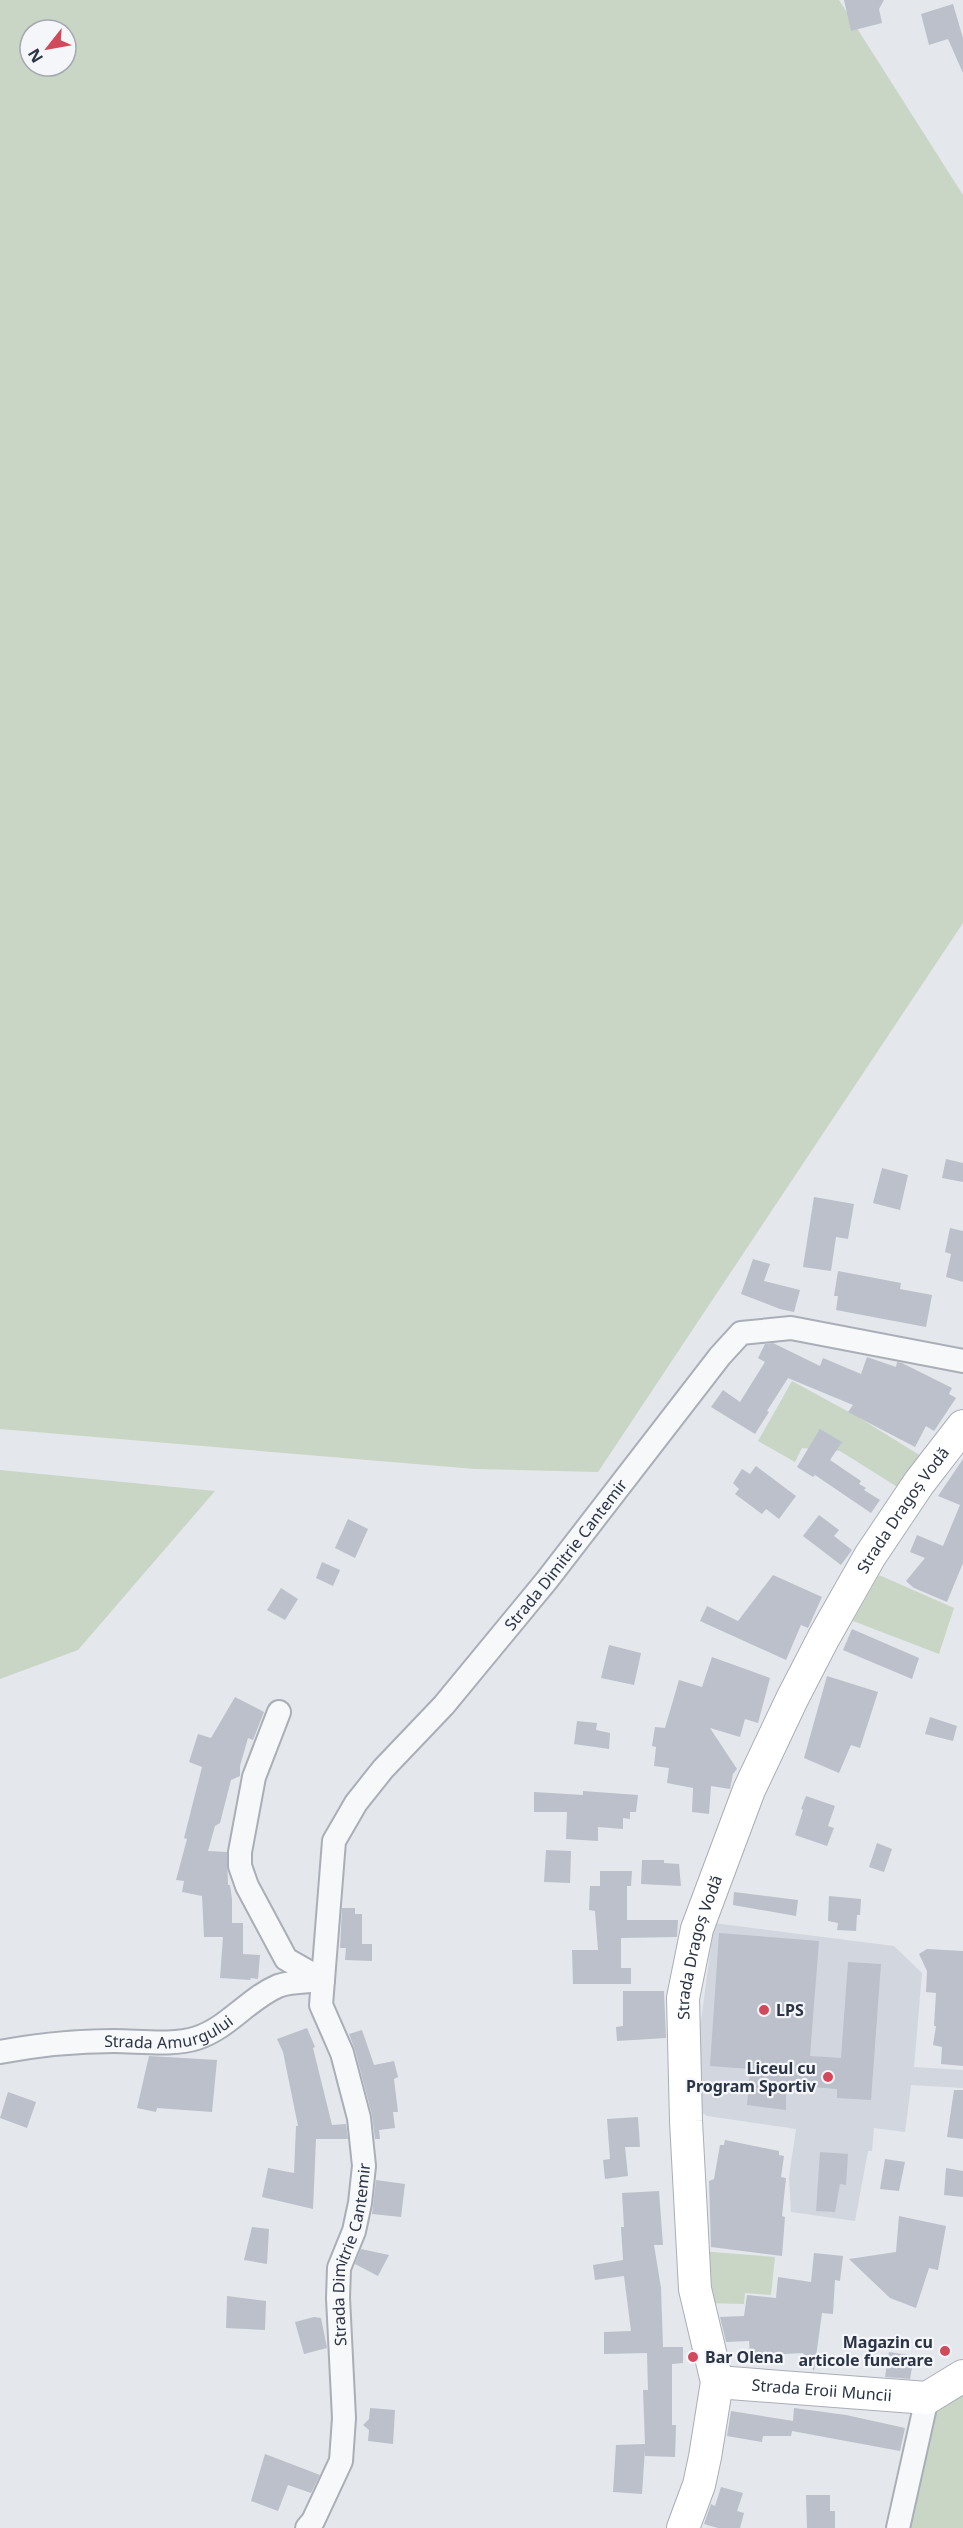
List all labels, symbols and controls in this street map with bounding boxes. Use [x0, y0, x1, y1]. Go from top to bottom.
north arrow [18, 18, 78, 78]
text: N [22, 44, 48, 67]
street label: Strada Dragoș Vodă [851, 1442, 954, 1577]
street label: Strada Dimitrie Cantemir [499, 1474, 632, 1635]
street label: Strada Dragoș Vodă [672, 1872, 727, 2020]
place label: LPS [776, 1999, 804, 2021]
marker: LPS [757, 2003, 771, 2017]
street label: Strada Amurgului [104, 2010, 237, 2054]
place label: Liceul cu Program Sportiv [686, 2057, 817, 2097]
marker: Liceul cu Program Sportiv [821, 2070, 835, 2084]
street label: Strada Dimitrie Cantemir [327, 2161, 375, 2347]
place label: Magazin cu articole funerare [798, 2331, 933, 2371]
marker: Magazin cu articole funerare [938, 2344, 952, 2358]
place label: Bar Olena [705, 2346, 784, 2368]
marker: Bar Olena [686, 2350, 700, 2364]
street label: Strada Eroii Muncii [751, 2374, 893, 2406]

